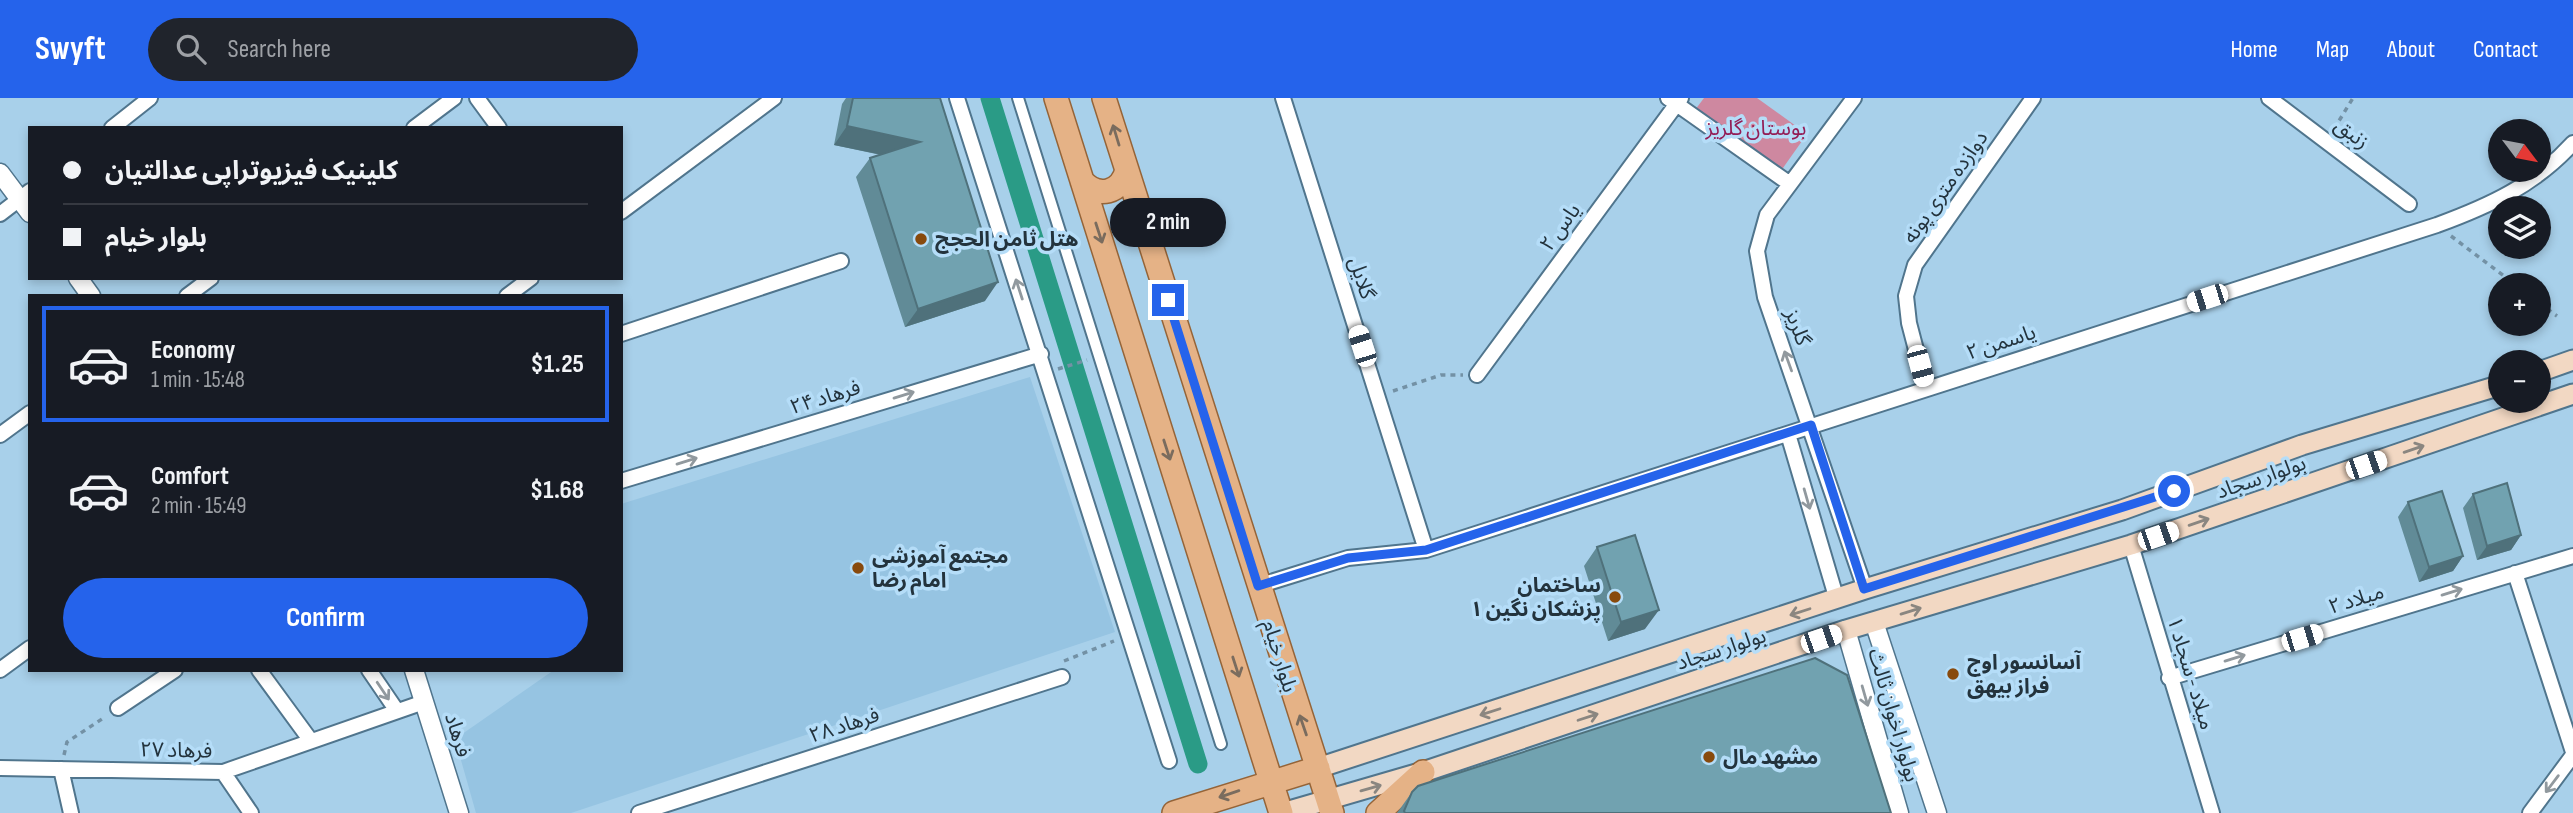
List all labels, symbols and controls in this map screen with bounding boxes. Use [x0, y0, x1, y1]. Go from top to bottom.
search box [148, 18, 638, 81]
text: Swyft [35, 29, 106, 69]
icon: search [172, 30, 210, 68]
text: Search here [228, 34, 331, 65]
text: Home [2230, 35, 2278, 64]
text: Map [2316, 35, 2349, 64]
text: About [2387, 35, 2435, 64]
text: Contact [2473, 35, 2538, 64]
street label: زنبق [2329, 112, 2374, 154]
park label: بوستان گلریز [1705, 116, 1806, 141]
north arrow [2488, 119, 2552, 182]
map controls [2488, 119, 2551, 413]
one-way arrow [1108, 124, 1121, 146]
street label: دوازده متری پونه [1897, 126, 1994, 249]
text: کلینیک فیزیوتراپی عدالتیان [105, 156, 398, 187]
button: layers [2488, 196, 2551, 259]
callout: 2 min [1110, 198, 1226, 248]
street label: یاس ۲ [1535, 198, 1586, 256]
text: 2 min [1146, 208, 1190, 236]
one-way arrow [1093, 222, 1106, 244]
text: بلوار خیام [105, 223, 207, 254]
place label: هتل ثامن الحجج [935, 227, 1079, 254]
marker: هتل ثامن الحجج [913, 231, 929, 247]
street label: گلایل [1343, 254, 1380, 303]
button: + [2488, 273, 2551, 336]
one-way arrow [1012, 279, 1025, 301]
car [2184, 282, 2231, 314]
route end [1152, 284, 1184, 316]
street label: گلریز [1779, 304, 1816, 349]
street label: یاسمن ۲ [1963, 320, 2039, 365]
car [1346, 323, 1379, 369]
icon: car [67, 333, 130, 396]
text: Economy [151, 335, 235, 366]
car [1905, 343, 1936, 389]
text: $1.25 [531, 349, 584, 380]
button: − [2488, 350, 2551, 413]
one-way arrow [1781, 351, 1794, 373]
text: 1 min · 15:48 [151, 366, 245, 394]
street label: فرهاد ۲۴ [787, 375, 863, 420]
one-way arrow [893, 388, 915, 401]
one-way arrow [1161, 439, 1174, 461]
one-way arrow [2403, 442, 2425, 455]
car [2343, 448, 2390, 482]
street label: بولوار سجاد [2213, 451, 2309, 504]
one-way arrow [675, 454, 697, 466]
icon: car [67, 459, 130, 522]
text: Comfort [151, 461, 229, 492]
text: $1.68 [530, 475, 584, 506]
route start [2158, 475, 2190, 507]
one-way arrow [1801, 488, 1814, 510]
text: 2 min · 15:49 [151, 492, 246, 520]
one-way arrow [2187, 515, 2209, 527]
car [2135, 519, 2182, 553]
place label: مجتمع آموزشی امام رضا [872, 544, 1009, 596]
marker: مجتمع آموزشی امام رضا [850, 560, 866, 576]
place label: ساختمان پزشکان نگین ۱ [1470, 573, 1601, 623]
button: Confirm [63, 578, 588, 658]
street label: میلاد ۲ [2325, 579, 2387, 620]
one-way arrow [2441, 585, 2463, 598]
marker: ساختمان پزشکان نگین ۱ [1607, 589, 1623, 605]
one-way arrow [1900, 603, 1922, 616]
one-way arrow [1789, 606, 1811, 619]
street label: میلاد - سجاد ۱ [2161, 613, 2220, 733]
street label: بلوار خیام [1254, 617, 1302, 696]
car [1798, 622, 1845, 656]
car [2279, 622, 2326, 654]
street label: بولوار سجاد [1673, 623, 1769, 676]
street label: بولوار اخوان ثالث [1863, 645, 1925, 785]
place label: آسانسور اوج فراز بیهق [1967, 650, 2082, 699]
one-way arrow [2223, 651, 2245, 664]
one-way arrow [1230, 656, 1243, 678]
marker: آسانسور اوج فراز بیهق [1945, 666, 1961, 682]
one-way arrow [376, 681, 390, 700]
one-way arrow [1859, 685, 1872, 707]
street label: فرهاد ۲۸ [806, 702, 882, 749]
one-way arrow [1480, 707, 1502, 719]
street label: فرهاد [439, 710, 476, 760]
one-way arrow [1576, 710, 1598, 722]
one-way arrow [1296, 715, 1308, 737]
street label: فرهاد ۲۷ [140, 737, 212, 764]
place label: مشهد مال [1723, 745, 1818, 770]
marker: مشهد مال [1701, 749, 1717, 765]
one-way arrow [2544, 774, 2559, 793]
one-way arrow [1360, 780, 1382, 793]
one-way arrow [1218, 788, 1240, 801]

